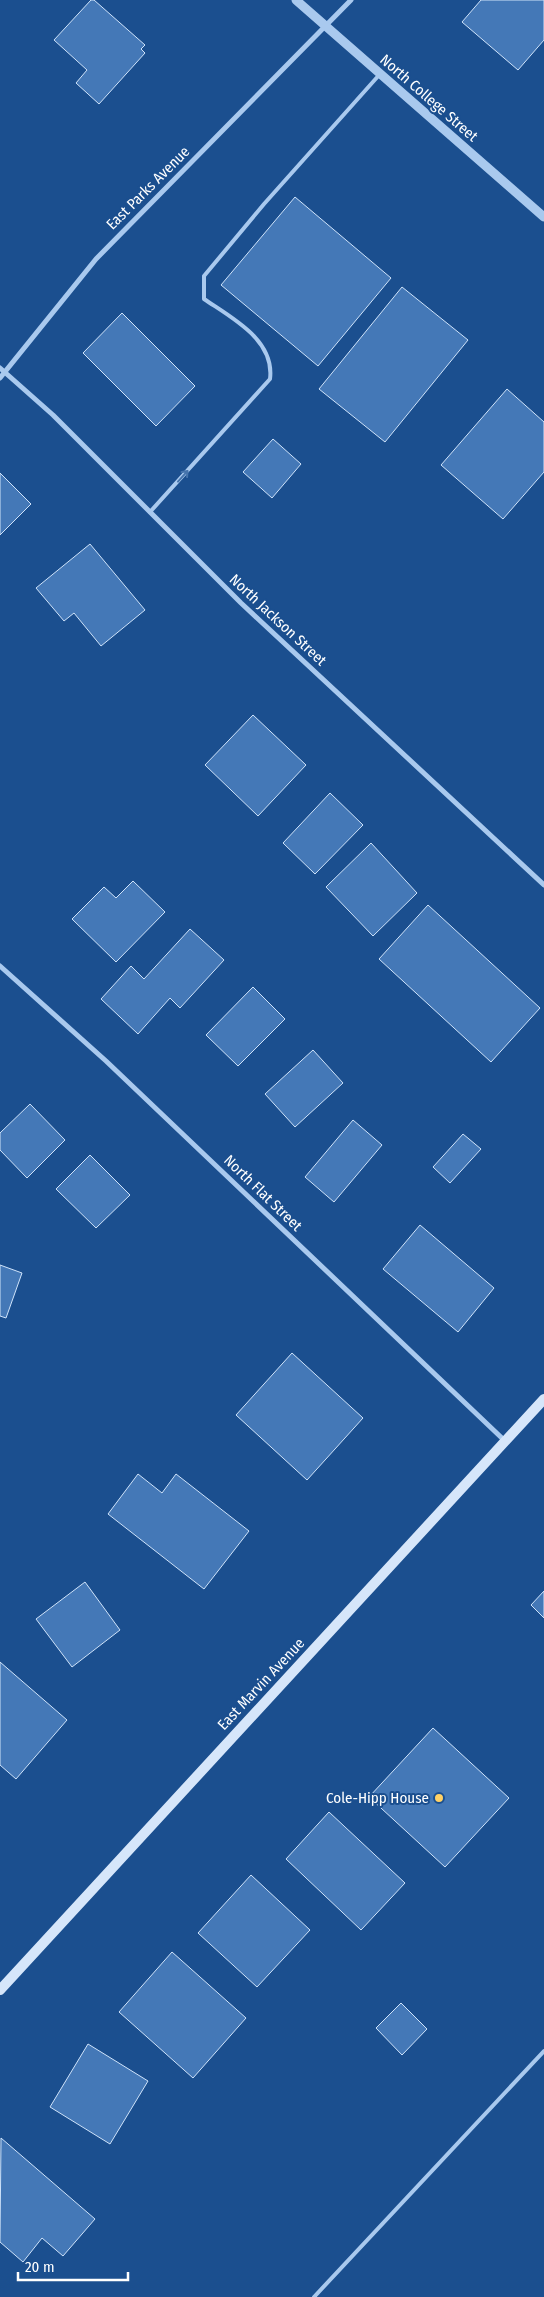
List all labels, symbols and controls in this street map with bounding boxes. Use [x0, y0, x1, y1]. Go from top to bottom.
street label: North College Street [376, 51, 482, 145]
street label: East Parks Avenue [103, 143, 193, 233]
one-way arrow [177, 470, 189, 483]
street label: North Jackson Street [226, 570, 330, 670]
street label: North Flat Street [220, 1151, 306, 1235]
street label: East Marvin Avenue [214, 1634, 308, 1734]
place label: Cole-Hipp House [326, 1789, 429, 1807]
marker: Cole-Hipp House [433, 1792, 445, 1804]
scale bar [18, 2250, 128, 2282]
text: 20 m [25, 2258, 55, 2276]

